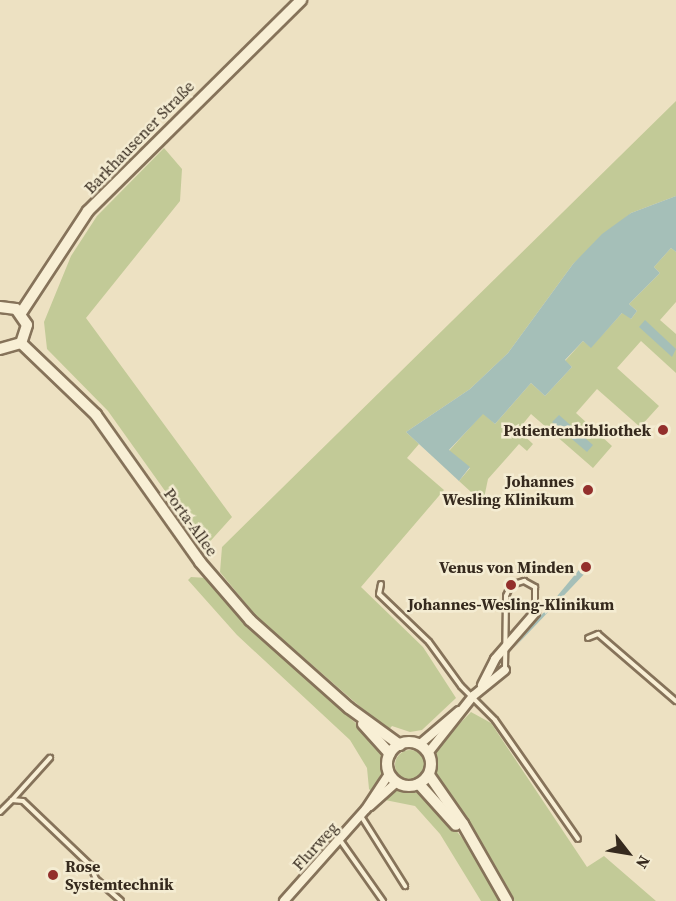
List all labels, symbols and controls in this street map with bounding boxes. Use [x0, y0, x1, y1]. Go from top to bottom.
street label: Barkhausener Straße [80, 77, 198, 197]
place label: Patientenbibliothek [503, 420, 651, 440]
marker: Patientenbibliothek [656, 423, 670, 437]
place label: Johannes Wesling Klinikum [442, 471, 574, 509]
marker: Johannes Wesling Klinikum [579, 481, 597, 499]
street label: Porta-Allee [160, 484, 222, 560]
place label: Venus von Minden [439, 557, 574, 577]
marker: Venus von Minden [579, 560, 593, 574]
marker: Johannes-Wesling-Klinikum [504, 578, 518, 592]
place label: Johannes-Wesling-Klinikum [408, 594, 614, 614]
street label: Flurweg [288, 818, 342, 874]
north arrow [598, 823, 658, 883]
text: N [631, 852, 656, 873]
place label: Rose Systemtechnik [65, 856, 174, 894]
marker: Rose Systemtechnik [46, 868, 60, 882]

